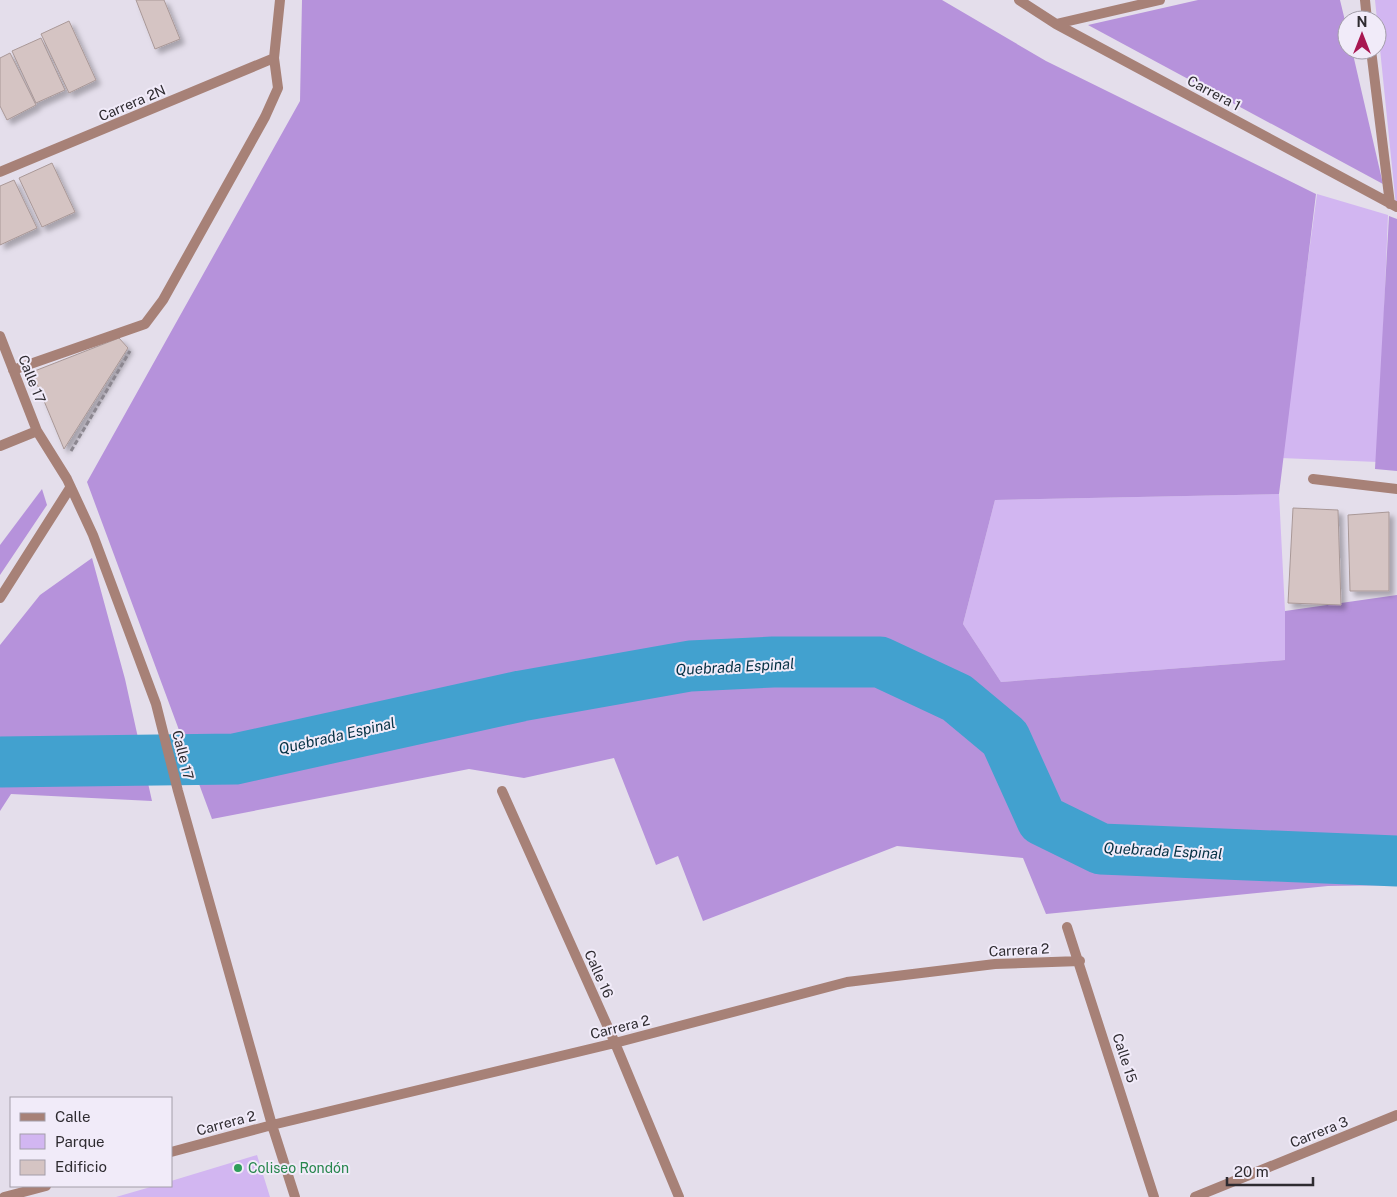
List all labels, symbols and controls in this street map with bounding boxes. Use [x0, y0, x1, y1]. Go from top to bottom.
north arrow [1337, 10, 1387, 60]
text: N [1357, 14, 1367, 30]
street label: Carrera 1 [1185, 72, 1243, 114]
street label: Carrera 2N [96, 82, 168, 124]
street label: Calle 17 [15, 353, 49, 405]
water label: Quebrada Espinal [675, 655, 795, 678]
water label: Quebrada Espinal [277, 714, 397, 757]
street label: Calle 17 [169, 729, 197, 781]
water label: Quebrada Espinal [1103, 839, 1223, 862]
street label: Carrera 2 [988, 940, 1050, 960]
street label: Calle 16 [581, 948, 617, 1001]
street label: Carrera 2 [589, 1012, 651, 1042]
street label: Calle 15 [1109, 1031, 1141, 1085]
legend [10, 1097, 172, 1187]
street label: Carrera 2 [195, 1107, 257, 1139]
text: Calle [55, 1108, 91, 1125]
street label: Carrera 3 [1288, 1113, 1351, 1151]
text: Parque [55, 1133, 105, 1150]
scale bar [1227, 1154, 1313, 1186]
text: Edificio [55, 1158, 107, 1175]
place label: Coliseo Rondón [248, 1160, 349, 1176]
marker: Coliseo Rondón [232, 1162, 244, 1174]
text: 20 m [1234, 1163, 1269, 1180]

